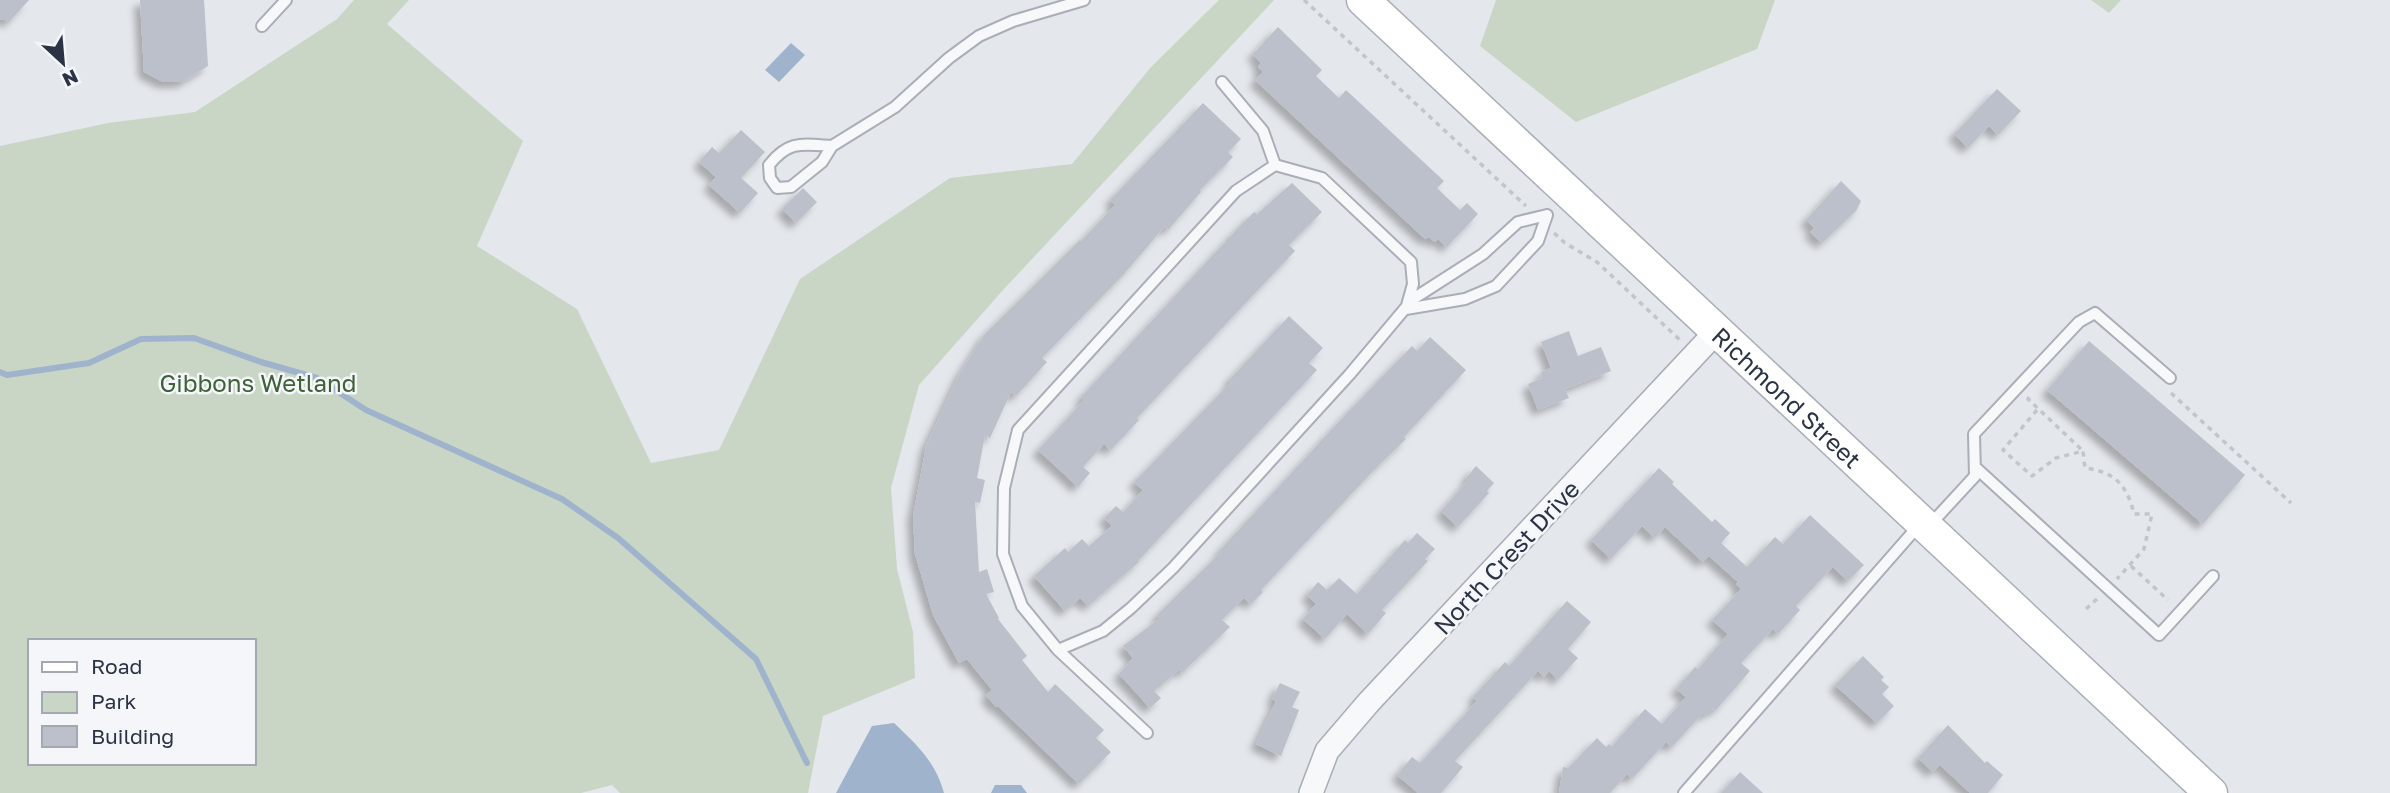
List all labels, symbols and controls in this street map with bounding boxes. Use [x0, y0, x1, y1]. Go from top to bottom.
north arrow [28, 28, 98, 98]
text: N [59, 65, 82, 92]
street label: Richmond Street [1707, 320, 1868, 473]
park label: Gibbons Wetland [159, 368, 357, 397]
street label: North Crest Drive [1427, 474, 1585, 640]
legend [28, 639, 256, 765]
text: Road [91, 653, 142, 679]
text: Park [91, 688, 137, 714]
text: Building [91, 723, 174, 749]

